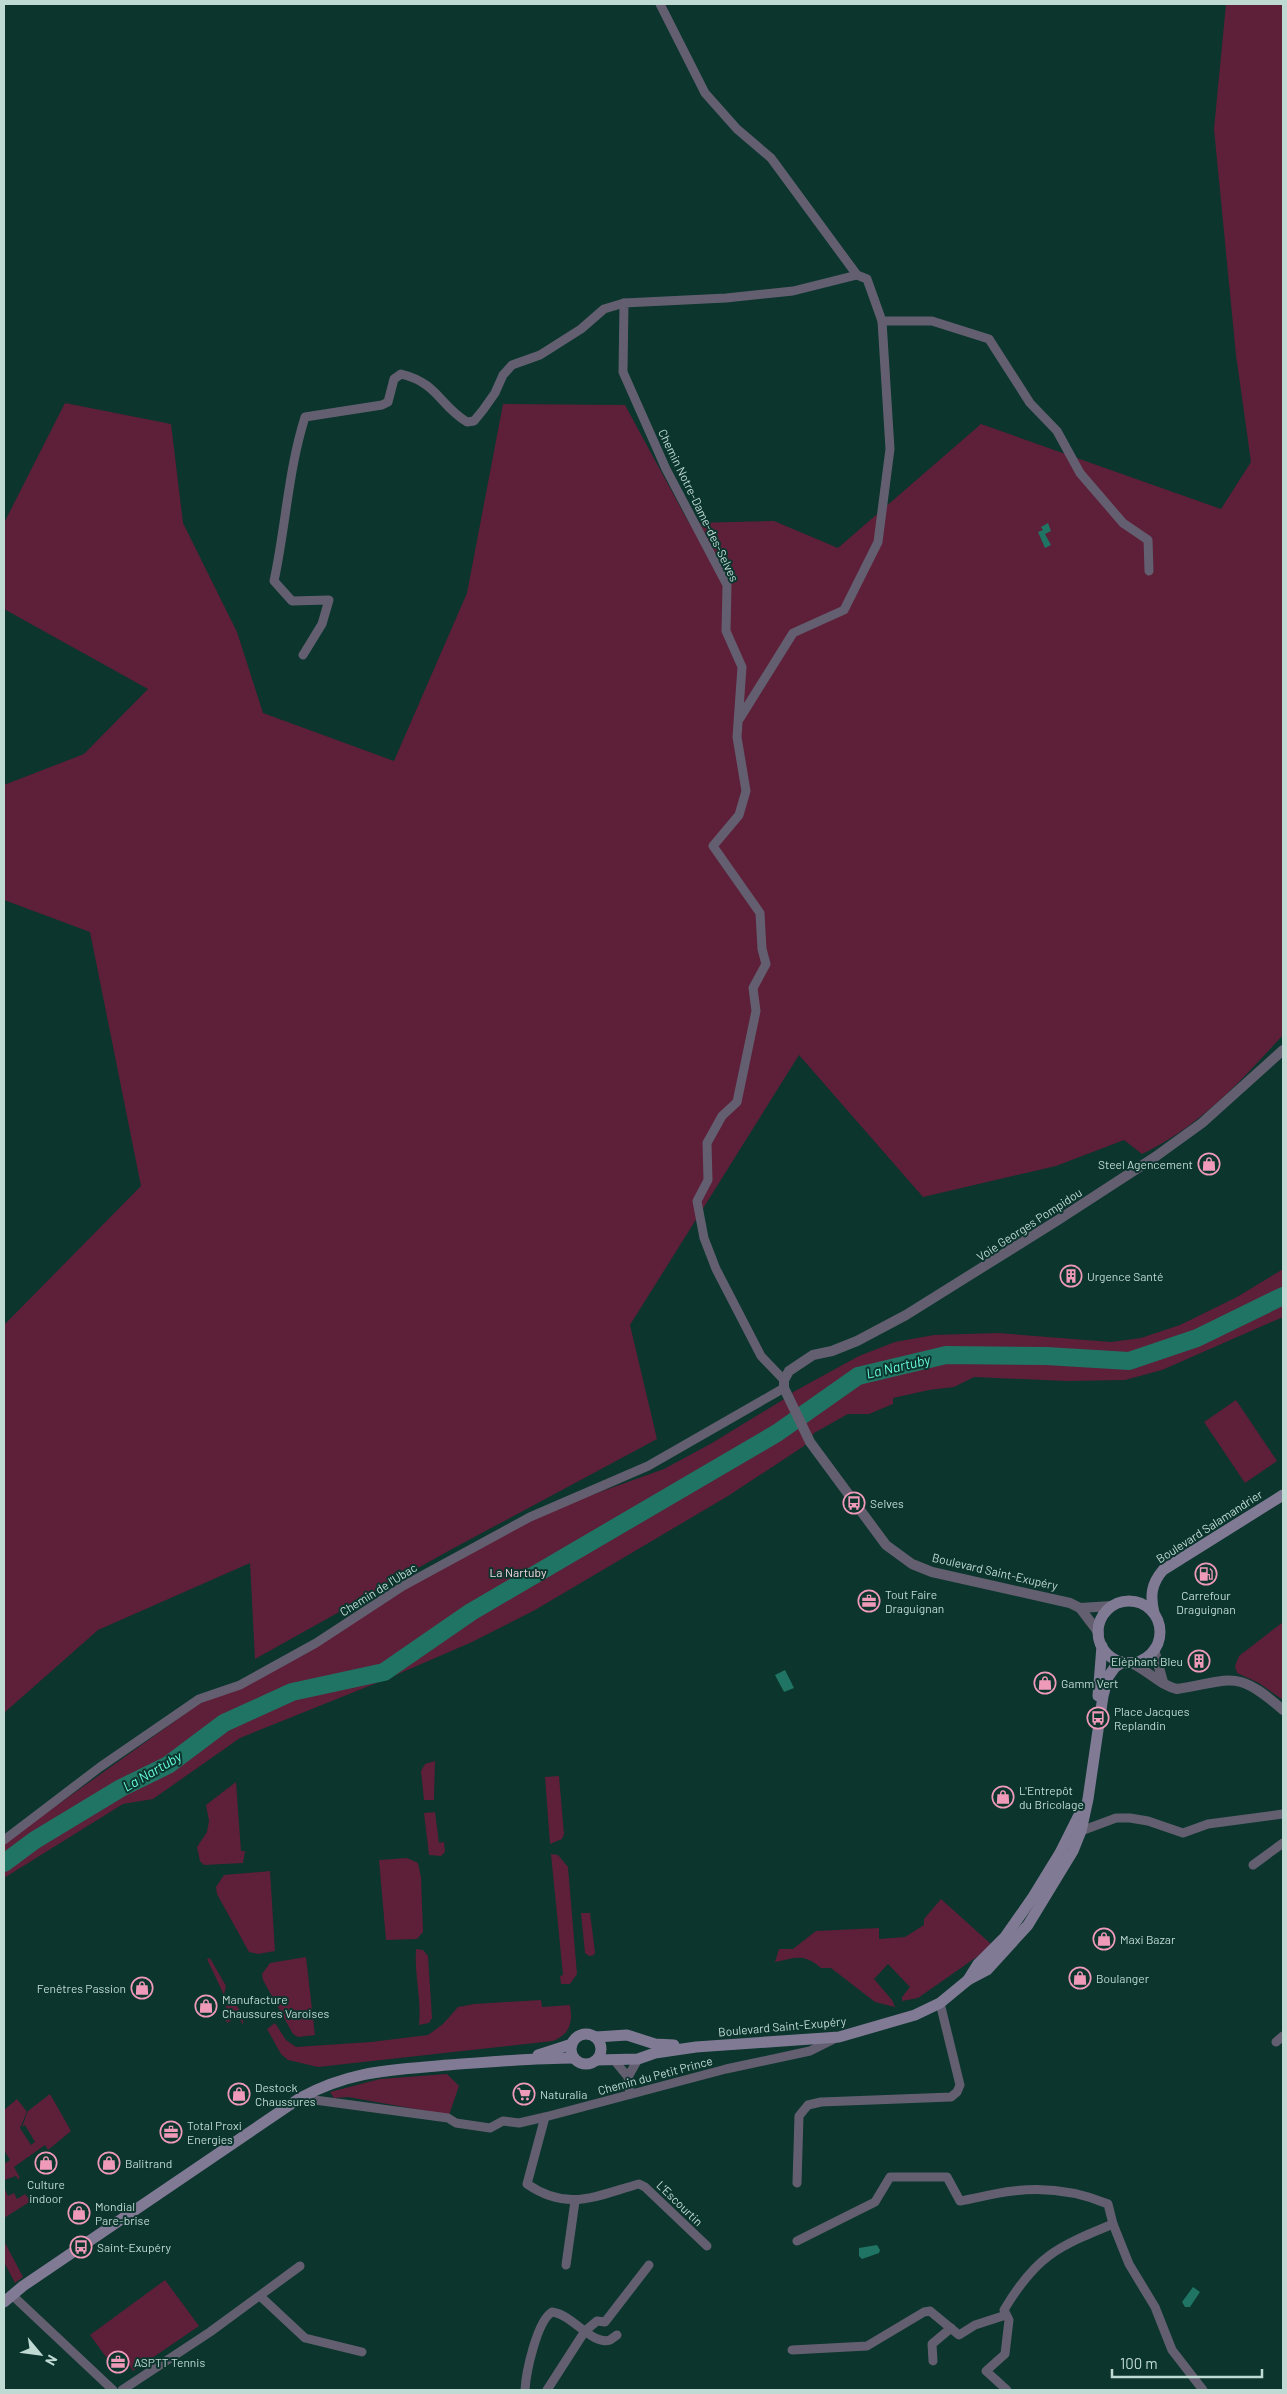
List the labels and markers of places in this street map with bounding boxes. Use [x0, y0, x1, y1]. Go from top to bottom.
shop icon: Steel Agencement [1197, 1152, 1221, 1176]
place label: Steel Agencement [1098, 1157, 1193, 1171]
building icon: Urgence Santé [1059, 1264, 1083, 1288]
place label: Urgence Santé [1087, 1269, 1163, 1283]
bus stop icon: Selves [842, 1491, 866, 1515]
place label: Selves [870, 1496, 904, 1510]
fuel station icon: Carrefour Draguignan [1194, 1562, 1218, 1586]
place label: Tout Faire Draguignan [885, 1587, 944, 1615]
place label: Carrefour Draguignan [1176, 1588, 1236, 1616]
office icon: Tout Faire Draguignan [857, 1589, 881, 1613]
building icon: Eléphant Bleu [1187, 1649, 1211, 1673]
place label: Eléphant Bleu [1111, 1654, 1183, 1668]
shop icon: Gamm Vert [1033, 1671, 1057, 1695]
place label: Gamm Vert [1061, 1676, 1118, 1690]
place label: Place Jacques Replandin [1114, 1704, 1190, 1732]
bus stop icon: Place Jacques Replandin [1086, 1706, 1110, 1730]
place label: L'Entrepôt du Bricolage [1019, 1783, 1084, 1811]
shop icon: L'Entrepôt du Bricolage [991, 1785, 1015, 1809]
shop icon: Maxi Bazar [1092, 1927, 1116, 1951]
place label: Maxi Bazar [1120, 1932, 1176, 1946]
shop icon: Boulanger [1068, 1966, 1092, 1990]
place label: Boulanger [1096, 1971, 1150, 1985]
shop icon: Fenêtres Passion [130, 1976, 154, 2000]
place label: Fenêtres Passion [37, 1981, 126, 1995]
place label: Manufacture Chaussures Varoises [222, 1992, 329, 2020]
shop icon: Manufacture Chaussures Varoises [194, 1994, 218, 2018]
place label: Destock Chaussures [255, 2080, 316, 2108]
shop icon: Destock Chaussures [227, 2082, 251, 2106]
supermarket icon: Naturalia [512, 2082, 536, 2106]
place label: Naturalia [540, 2087, 587, 2101]
place label: Total Proxi Energies [187, 2118, 242, 2146]
office icon: Total Proxi Energies [159, 2120, 183, 2144]
shop icon: Culture indoor [34, 2151, 58, 2175]
shop icon: Balitrand [97, 2151, 121, 2175]
place label: Balitrand [125, 2156, 172, 2170]
place label: Culture indoor [27, 2177, 65, 2205]
place label: Mondial Pare-brise [95, 2199, 150, 2227]
shop icon: Mondial Pare-brise [67, 2201, 91, 2225]
bus stop icon: Saint-Exupéry [69, 2235, 93, 2259]
place label: Saint-Exupéry [97, 2240, 172, 2254]
office icon: ASPTT Tennis [106, 2350, 130, 2374]
place label: ASPTT Tennis [134, 2355, 205, 2369]

